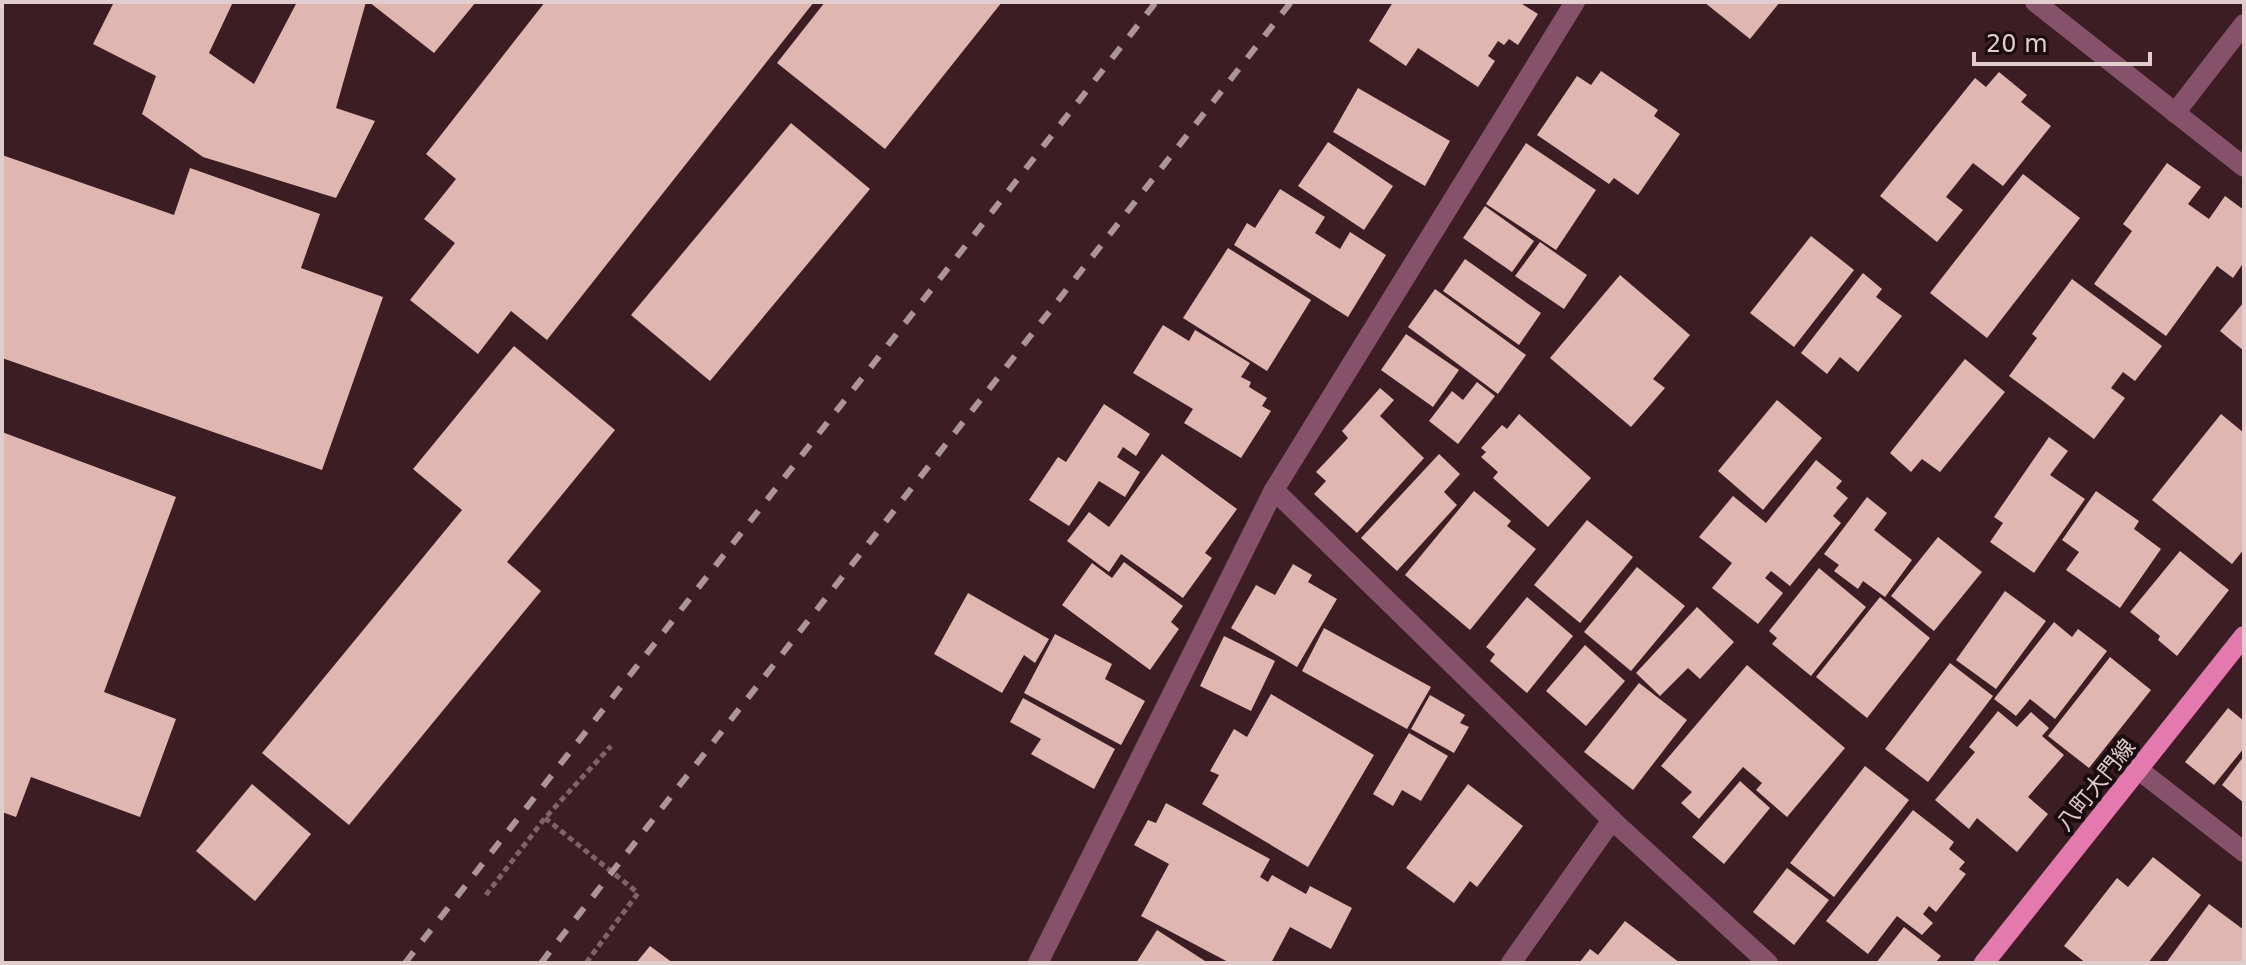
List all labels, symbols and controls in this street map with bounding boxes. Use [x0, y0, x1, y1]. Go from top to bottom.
scale bar [1974, 16, 2150, 66]
text: 20 m [1986, 30, 2048, 58]
street label: 八町大門線 [2052, 734, 2140, 836]

